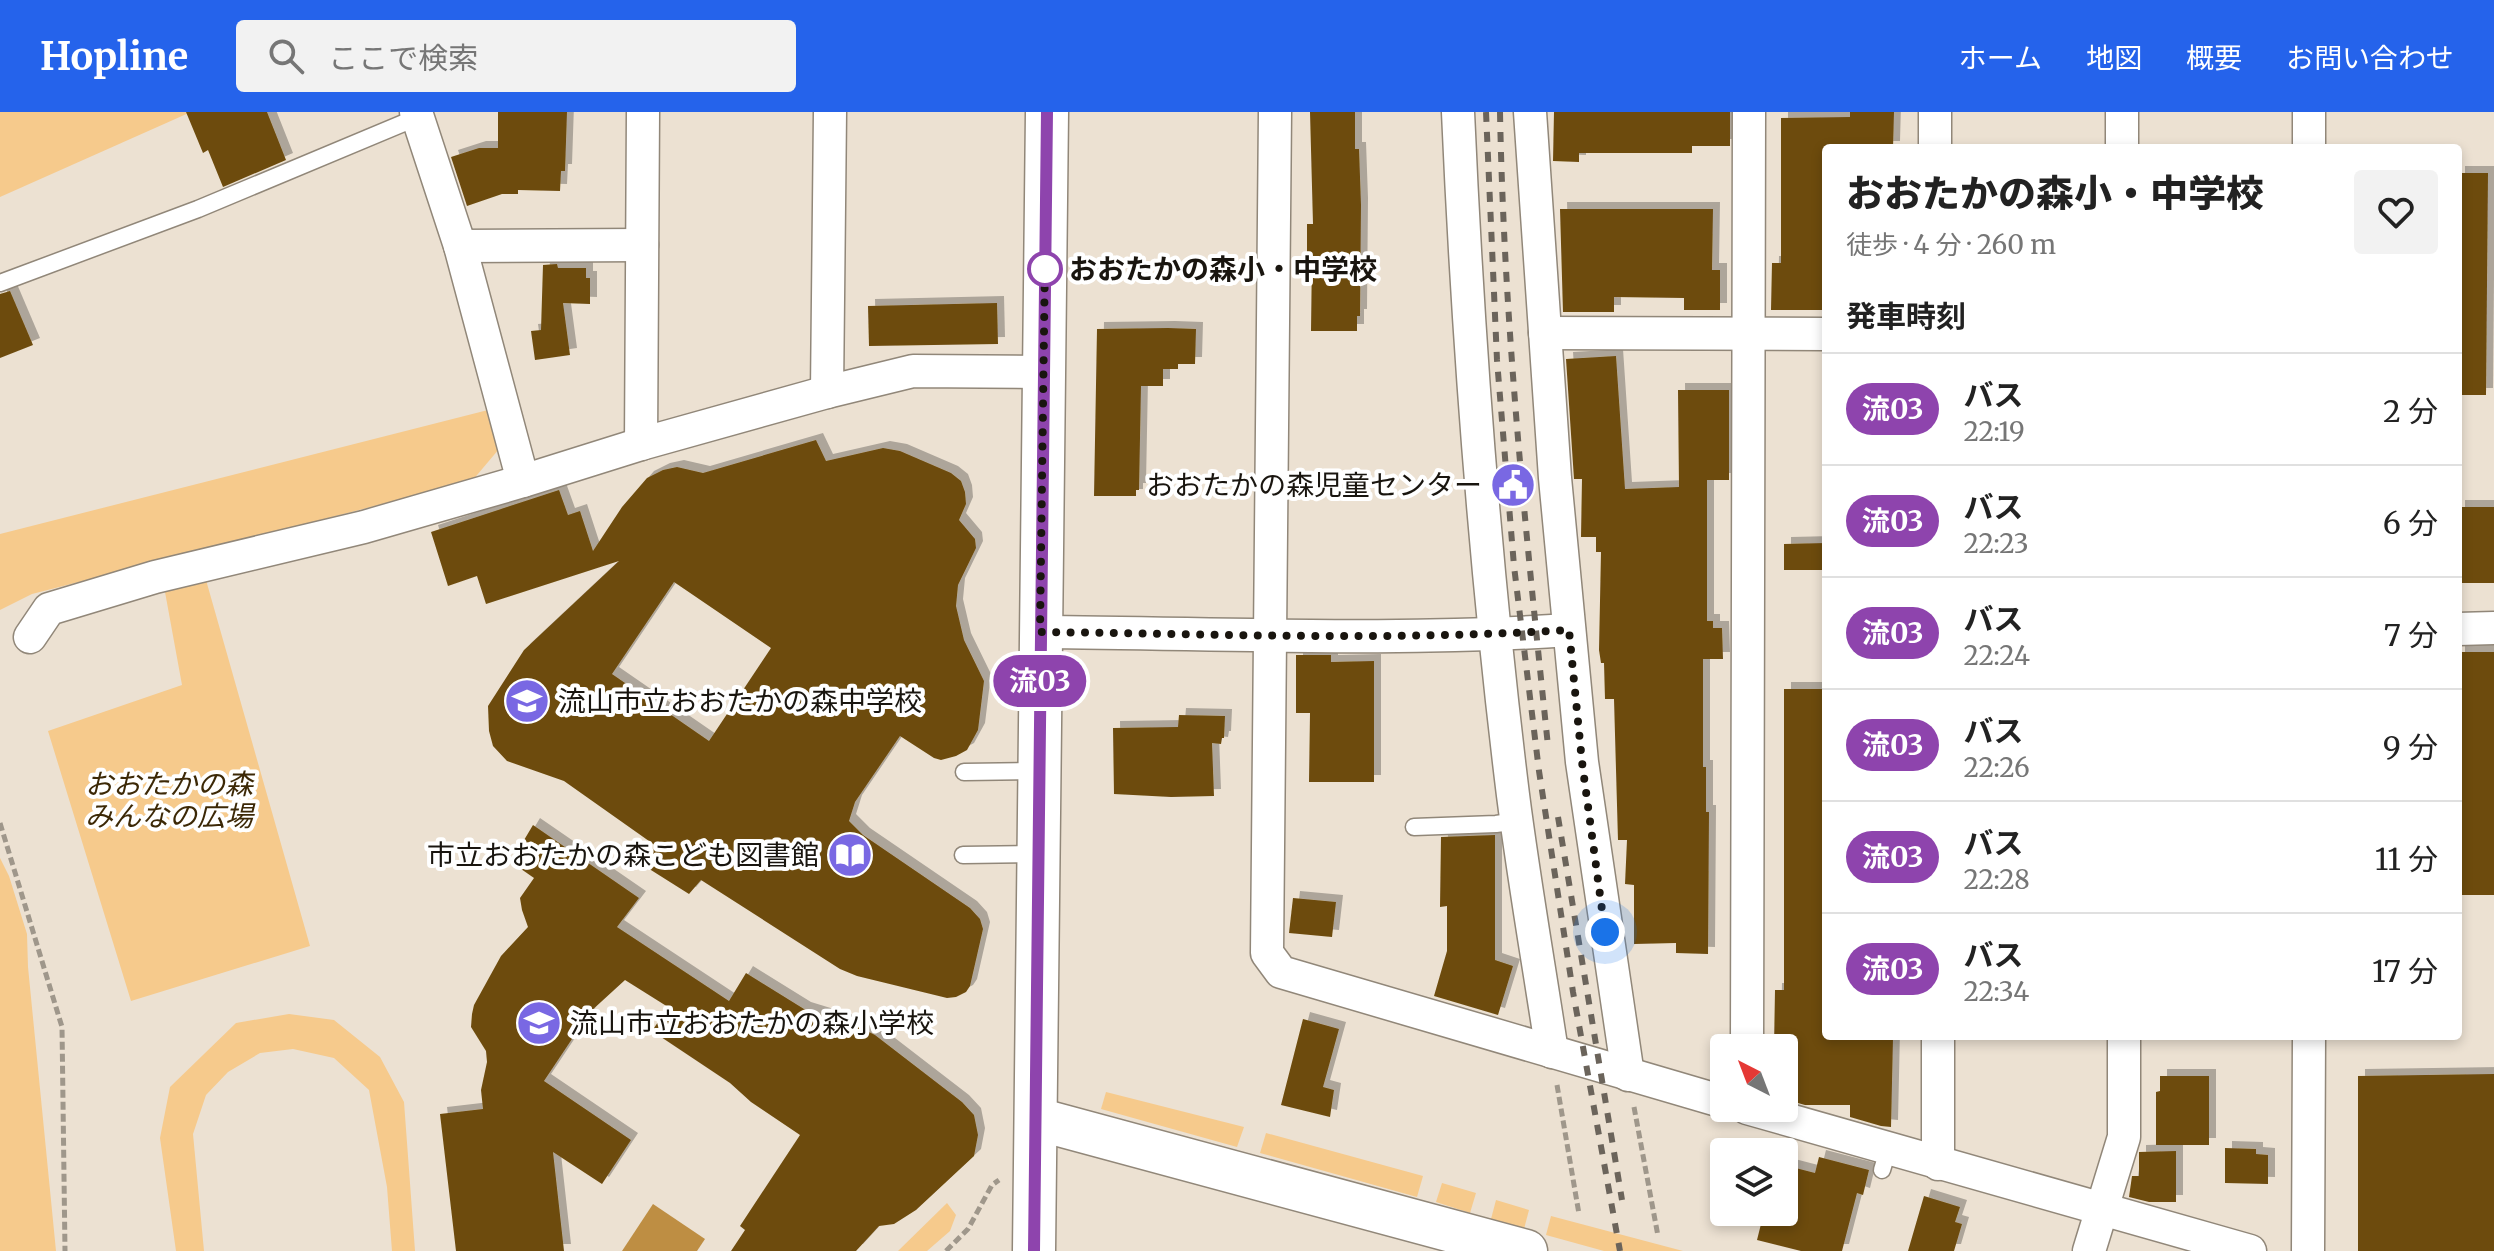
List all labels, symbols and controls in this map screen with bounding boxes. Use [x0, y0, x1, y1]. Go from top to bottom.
search box [236, 20, 796, 92]
text: Hopline [40, 33, 188, 80]
icon: search [264, 34, 308, 78]
text: ここで検索 [328, 39, 478, 77]
text: ホーム [1959, 40, 2042, 76]
text: 地図 [2086, 40, 2142, 76]
text: 概要 [2186, 40, 2242, 76]
text: お問い合わせ [2286, 40, 2454, 76]
text: おおたかの森小・中学校 [1846, 170, 2264, 217]
button: heart [2354, 170, 2438, 254]
text: 徒歩 · 4 分 · 260 m [1846, 228, 2056, 261]
place label: おおたかの森小・中学校 [1069, 251, 1377, 287]
marker: おおたかの森小・中学校 [1028, 252, 1062, 286]
text: 発車時刻 [1846, 297, 1966, 335]
text: バス [1963, 376, 2023, 414]
text: 流03 [1862, 391, 1923, 427]
text: 2 分 [2383, 392, 2438, 430]
text: 22:19 [1963, 415, 2025, 448]
public building icon: おおたかの森児童センター [1489, 461, 1537, 509]
place label: おおたかの森児童センター [1146, 467, 1482, 503]
text: バス [1963, 488, 2023, 526]
text: 流03 [1862, 503, 1923, 539]
text: 6 分 [2383, 504, 2438, 542]
text: 22:23 [1963, 527, 2029, 560]
text: バス [1963, 600, 2023, 638]
text: 流03 [1862, 615, 1923, 651]
text: 7 分 [2384, 616, 2438, 654]
text: 22:24 [1963, 639, 2030, 672]
line badge: 流03 [994, 655, 1086, 707]
text: 流03 [1009, 663, 1071, 699]
school or university icon: 流山市立おおたかの森中学校 [503, 677, 551, 725]
place label: 流山市立おおたかの森中学校 [558, 683, 922, 719]
text: バス [1963, 712, 2023, 750]
text: 流03 [1862, 727, 1923, 763]
text: 9 分 [2383, 728, 2438, 766]
text: 22:26 [1963, 751, 2030, 784]
park label: おおたかの森 みんなの広場 [85, 766, 256, 834]
text: バス [1963, 824, 2023, 862]
library icon: 市立おおたかの森こども図書館 [826, 831, 874, 879]
place label: 市立おおたかの森こども図書館 [427, 837, 819, 873]
text: 流03 [1862, 839, 1923, 875]
text: 11 分 [2375, 840, 2438, 878]
text: 22:28 [1963, 863, 2030, 896]
your location [1585, 912, 1625, 952]
text: バス [1963, 936, 2023, 974]
text: 流03 [1862, 951, 1923, 987]
text: 17 分 [2372, 952, 2438, 990]
text: 22:34 [1963, 975, 2029, 1008]
school or university icon: 流山市立おおたかの森小学校 [515, 999, 563, 1047]
place label: 流山市立おおたかの森小学校 [570, 1005, 934, 1041]
north arrow [1710, 1034, 1798, 1122]
map controls [1710, 1034, 1798, 1226]
button: layers [1710, 1138, 1798, 1226]

